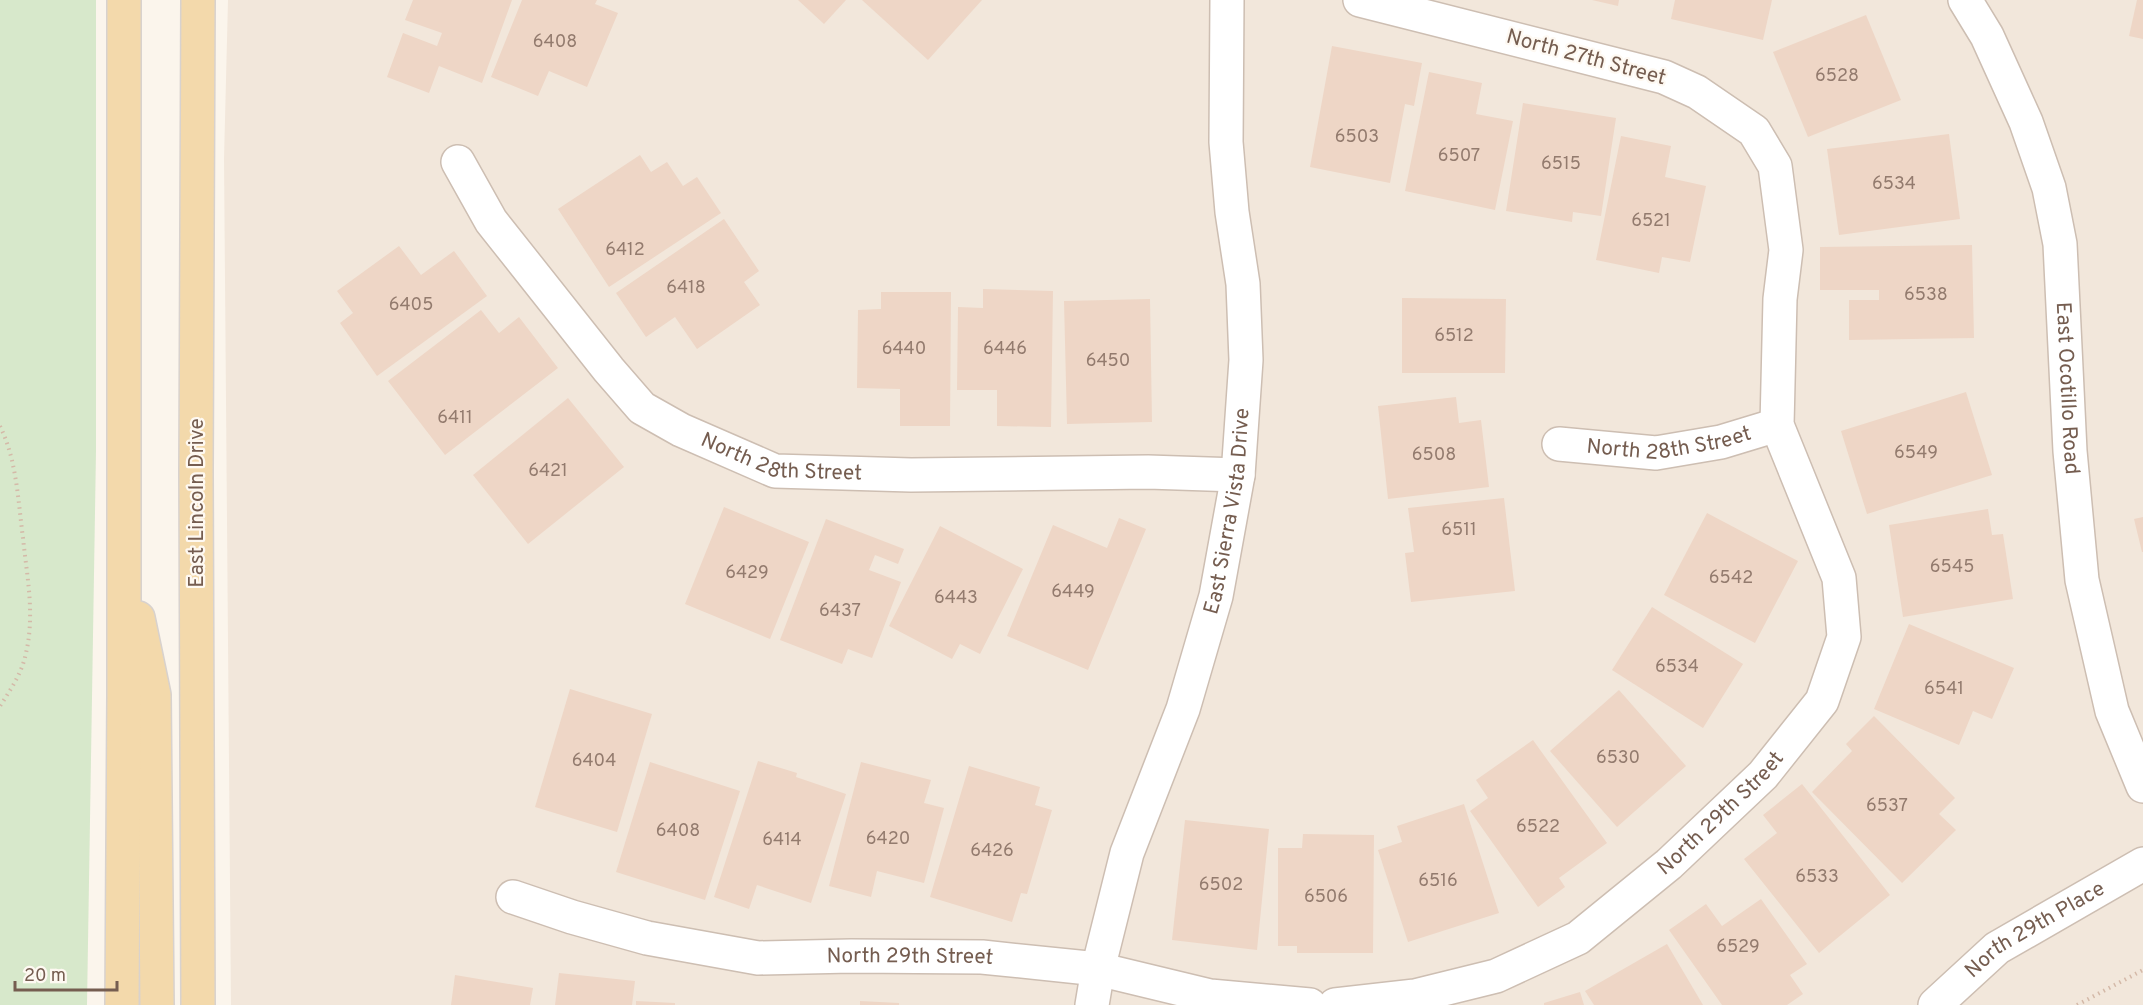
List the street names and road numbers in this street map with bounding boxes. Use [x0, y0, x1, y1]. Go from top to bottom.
street label: North 27th Street [1503, 24, 1669, 92]
street label: East Ocotillo Road [2049, 301, 2086, 476]
street label: East Sierra Vista Drive [1198, 407, 1256, 618]
street label: East Lincoln Drive [184, 418, 211, 588]
street label: North 28th Street [1585, 420, 1755, 467]
street label: North 28th Street [697, 427, 862, 487]
street label: North 29th Street [1652, 746, 1790, 881]
street label: North 29th Place [1959, 875, 2110, 984]
street label: North 29th Street [826, 942, 995, 972]

